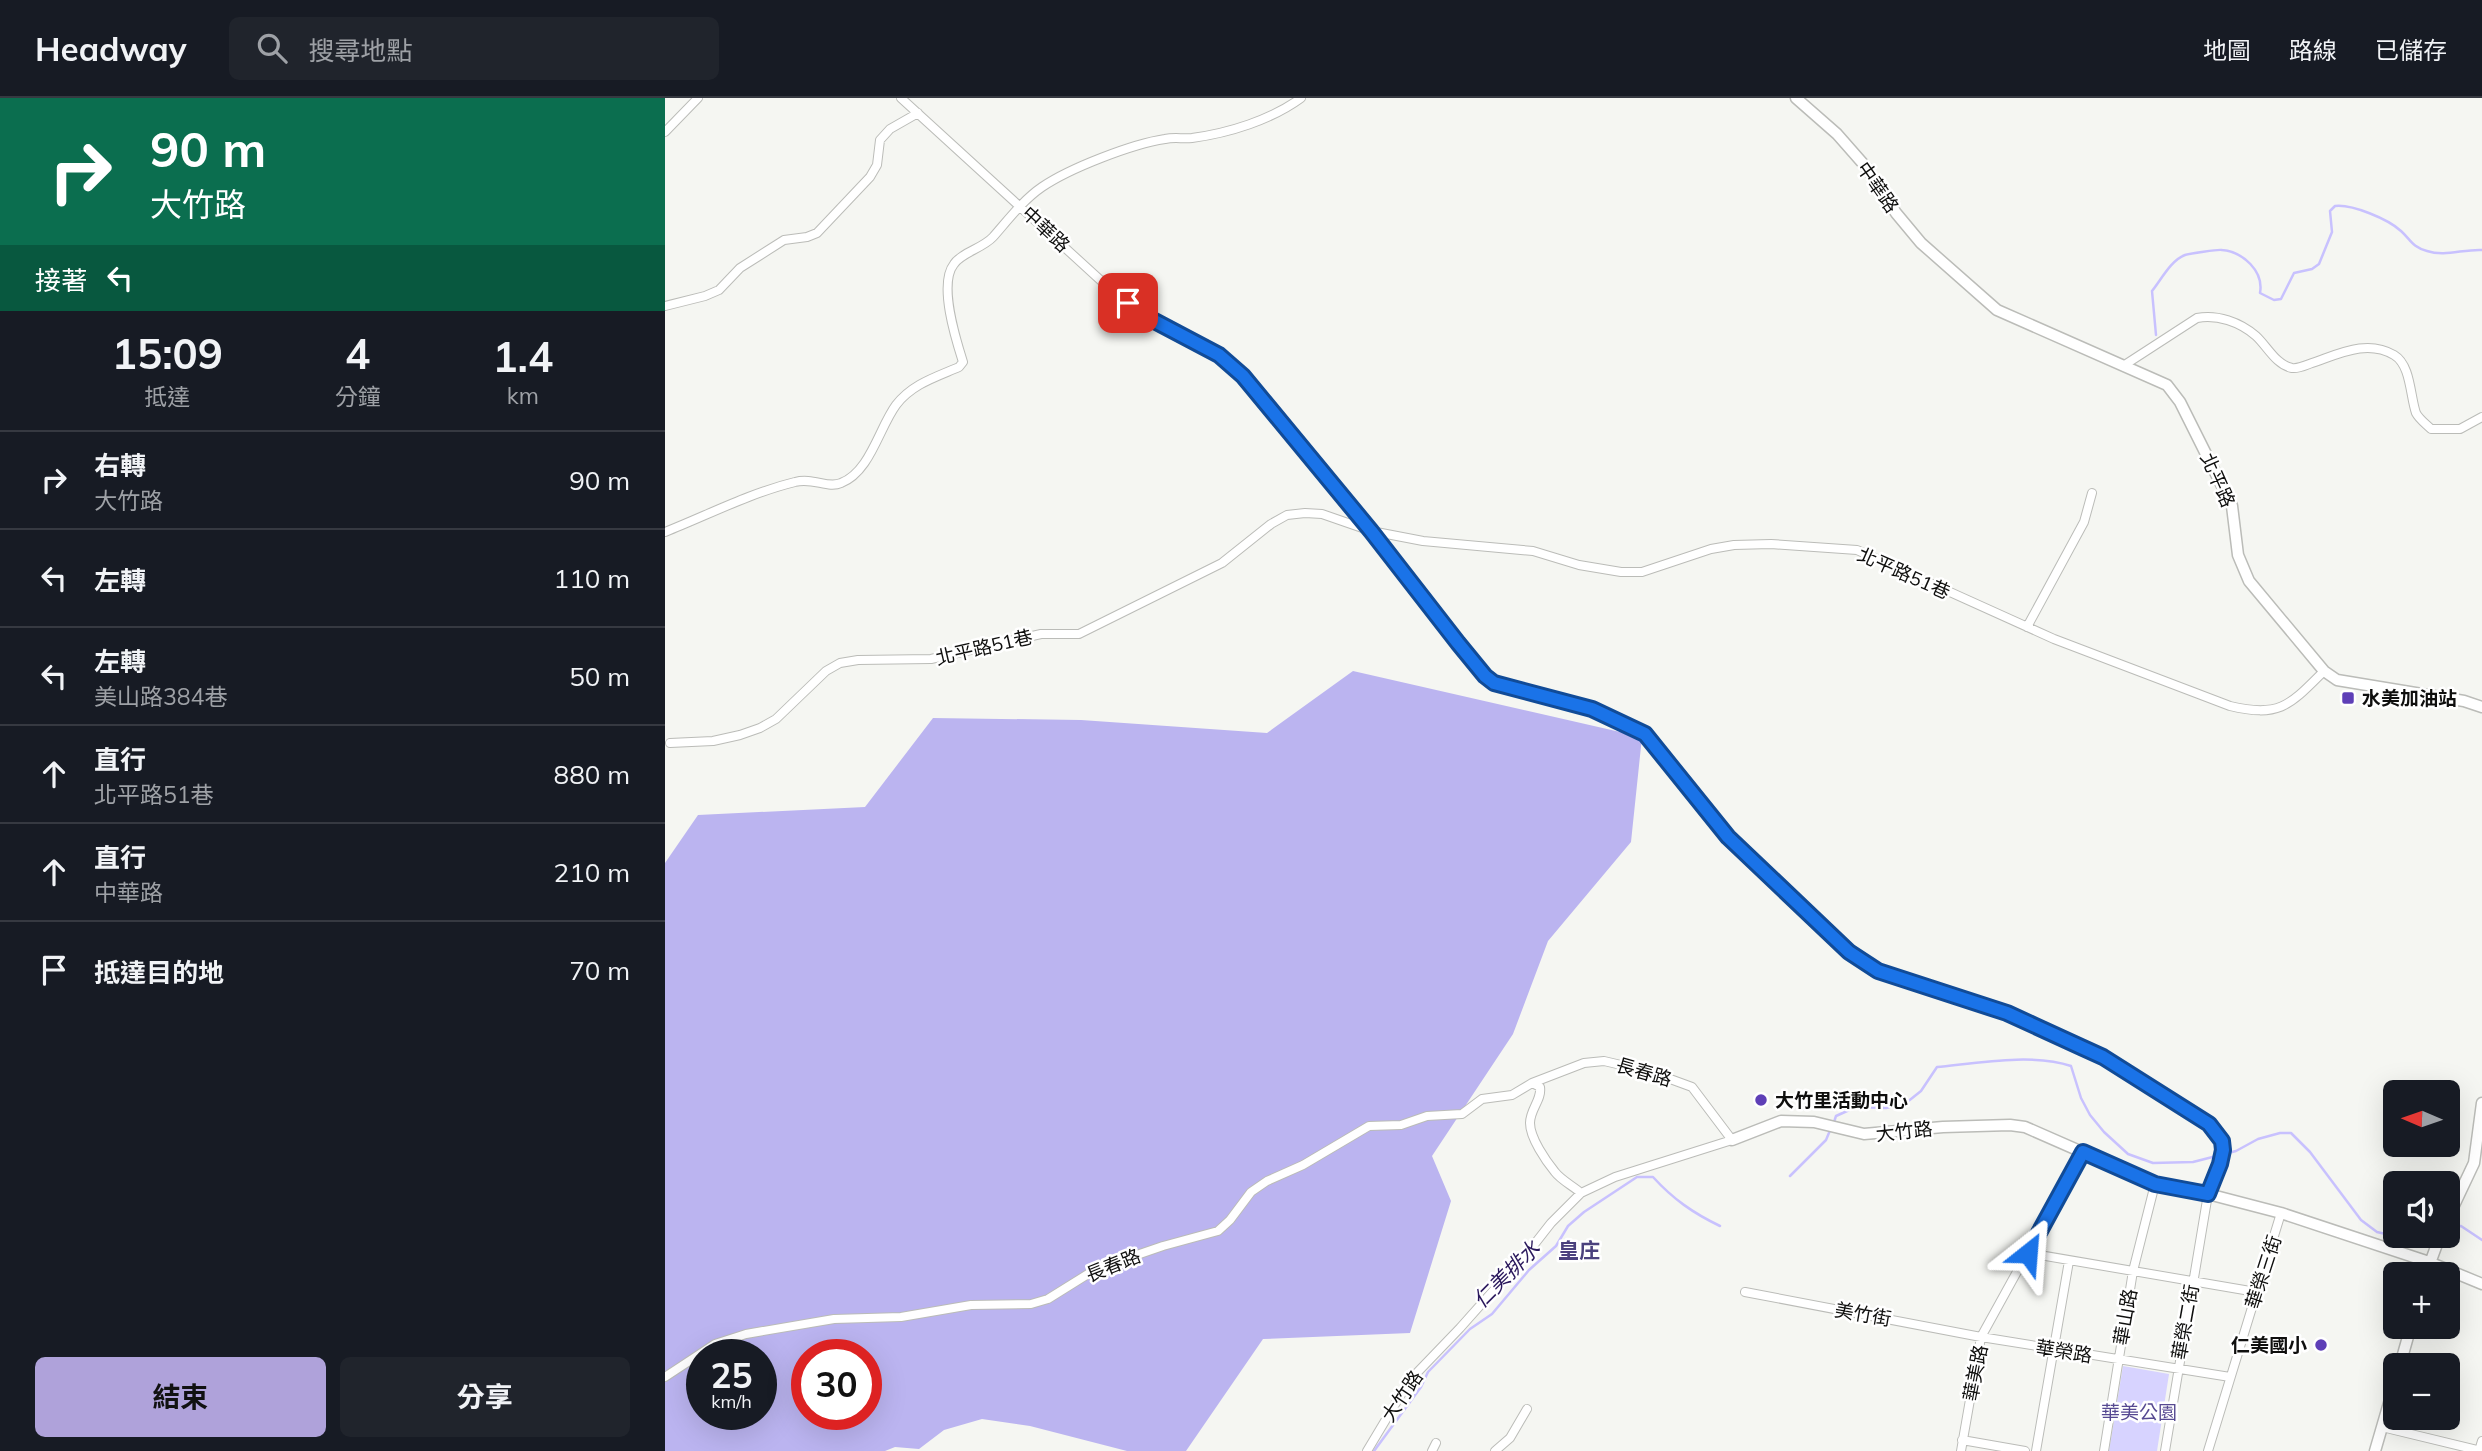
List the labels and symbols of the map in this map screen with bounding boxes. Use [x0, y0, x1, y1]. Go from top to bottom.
street label: 中華路 [1852, 157, 1904, 217]
street label: 中華路 [1017, 201, 1075, 257]
pin [1098, 273, 1158, 333]
street label: 北平路 [2195, 449, 2241, 511]
street label: 北平路51巷 [1854, 542, 1954, 604]
street label: 北平路51巷 [933, 624, 1035, 670]
place label: 水美加油站 [2362, 686, 2457, 710]
marker: 水美加油站 [2340, 690, 2356, 706]
street label: 長春路 [1613, 1053, 1675, 1091]
north arrow [2383, 1080, 2461, 1157]
place label: 大竹里活動中心 [1775, 1088, 1908, 1112]
marker: 大竹里活動中心 [1753, 1092, 1769, 1108]
street label: 大竹路 [1874, 1116, 1934, 1146]
position arrow [1991, 1216, 2065, 1290]
street label: 華榮三街 [2240, 1232, 2286, 1312]
water label: 仁美排水 [1467, 1234, 1546, 1313]
district label: 皇庄 [1558, 1237, 1600, 1263]
street label: 長春路 [1082, 1243, 1144, 1287]
street label: 華榮二街 [2167, 1282, 2203, 1362]
street label: 華山路 [2108, 1287, 2142, 1347]
street label: 美竹街 [1833, 1297, 1893, 1331]
place label: 仁美國小 [2231, 1333, 2307, 1357]
street label: 華榮路 [2034, 1335, 2094, 1367]
marker: 仁美國小 [2313, 1337, 2329, 1353]
speed limit sign: 30 [791, 1339, 882, 1430]
street label: 華美路 [1958, 1343, 1992, 1403]
street label: 大竹路 [1376, 1366, 1428, 1426]
park label: 華美公園 [2101, 1400, 2177, 1424]

